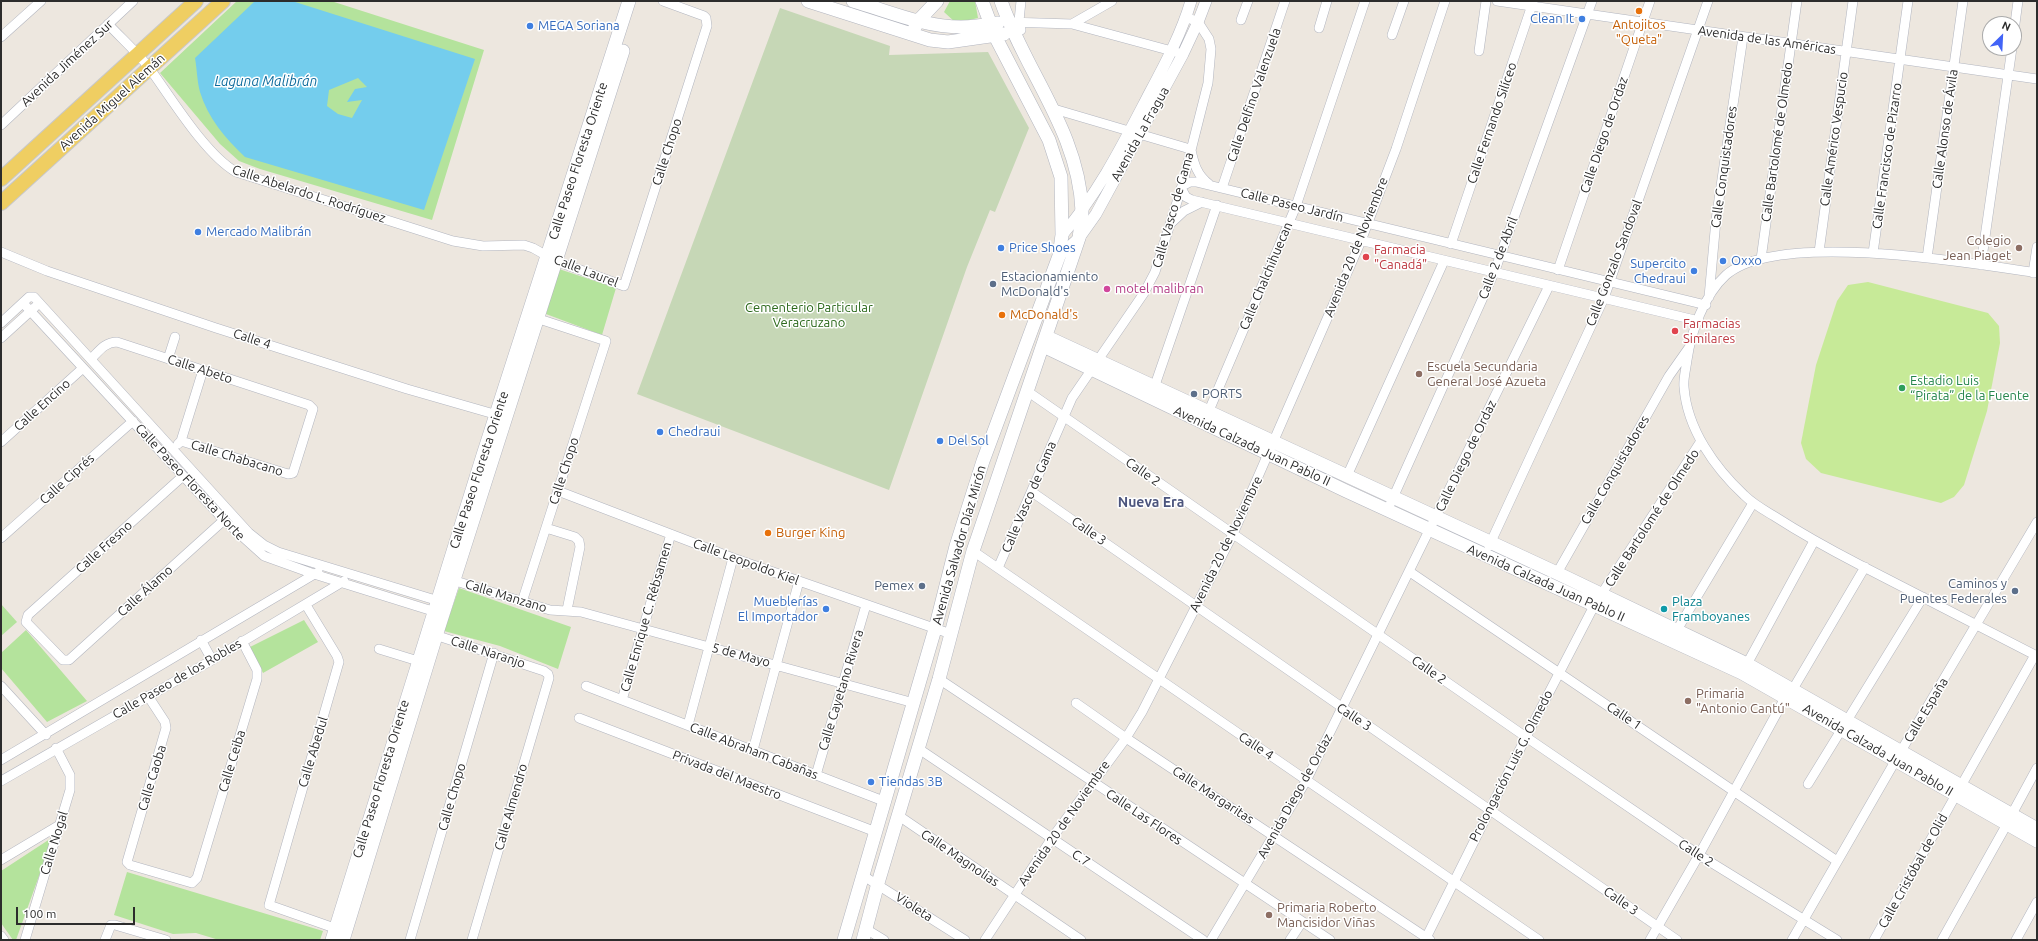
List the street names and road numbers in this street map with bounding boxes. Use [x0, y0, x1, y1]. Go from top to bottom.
street label: Avenida Jiménez Sur [18, 16, 116, 110]
street label: Avenida de las Américas [1697, 23, 1837, 57]
street label: Calle Delfino Valenzuela [1224, 26, 1284, 164]
street label: Avenida Miguel Alemán [56, 50, 168, 154]
street label: Calle Fernando Silíceo [1464, 60, 1520, 186]
street label: Calle Bartolomé de Olmedo [1758, 61, 1796, 223]
street label: Calle Alonso de Ávila [1929, 68, 1961, 190]
street label: Calle Américo Vespucio [1817, 71, 1851, 207]
street label: Calle Diego de Ordaz [1577, 75, 1631, 195]
street label: Calle Paseo Floresta Oriente [545, 80, 611, 242]
street label: Calle Francisco de Pizarro [1869, 82, 1905, 230]
street label: Avenida La Fragua [1108, 84, 1172, 184]
street label: Calle Conquistadores [1708, 105, 1740, 229]
street label: Calle Chopo [649, 116, 685, 188]
street label: Calle Vasco de Gama [1149, 150, 1197, 270]
street label: Calle Abelardo L. Rodríguez [230, 162, 388, 226]
street label: Avenida 20 de Noviembre [1321, 175, 1391, 319]
street label: Calle Paseo Jardín [1239, 185, 1345, 225]
street label: Calle Gonzalo Sandoval [1583, 197, 1645, 329]
street label: Calle 2 de Abril [1475, 214, 1521, 302]
street label: Calle Chalchihuecan [1236, 220, 1296, 332]
street label: Calle Laurel [552, 252, 620, 290]
street label: Calle 4 [231, 326, 273, 352]
street label: Calle Abeto [165, 351, 235, 387]
street label: Calle Encino [11, 376, 73, 434]
street label: Calle Paseo Floresta Oriente [446, 389, 512, 551]
street label: Calle Diego de Ordaz [1432, 398, 1500, 514]
street label: Avenida Calzada Juan Pablo II [1171, 403, 1333, 489]
street label: Calle Conquistadores [1577, 413, 1653, 527]
street label: Calle Paseo Floresta Norte [132, 420, 248, 544]
street label: Calle Chopo [546, 435, 582, 507]
street label: Calle Chabacano [189, 437, 285, 479]
street label: Calle Vasco de Gama [998, 439, 1060, 555]
street label: Calle Bartolomé de Olmedo [1602, 446, 1702, 590]
street label: Calle Ciprés [36, 450, 98, 508]
street label: Calle 2 [1123, 454, 1163, 490]
street label: Avenida Salvador Díaz Mirón [929, 464, 989, 626]
street label: Avenida 20 de Noviembre [1186, 473, 1266, 615]
street label: Calle 3 [1069, 513, 1109, 549]
street label: Calle Fresno [72, 517, 136, 577]
street label: Calle Leopoldo Kiel [691, 536, 801, 588]
street label: Calle Enrique C. Rébsamen [617, 540, 675, 694]
street label: Avenida Calzada Juan Pablo II [1465, 541, 1627, 625]
street label: Calle Álamo [114, 562, 176, 620]
street label: Calle Manzano [463, 576, 549, 616]
street label: Calle Cayetano Rivera [815, 628, 867, 752]
street label: Calle Naranjo [449, 633, 527, 671]
street label: Calle Paseo de los Robles [110, 636, 244, 722]
street label: 5 de Mayo [710, 640, 772, 670]
street label: Calle 2 [1409, 652, 1449, 688]
street label: Calle España [1901, 675, 1951, 745]
street label: Prolongación Luis G. Olmedo [1466, 688, 1556, 844]
street label: Calle Paseo Floresta Oriente [349, 698, 413, 860]
street label: Calle 1 [1603, 699, 1645, 733]
street label: Calle 3 [1333, 700, 1375, 734]
street label: Avenida Calzada Juan Pablo II [1800, 700, 1956, 800]
street label: Calle Abedul [295, 715, 331, 789]
street label: Calle Abraham Cabañas [688, 719, 820, 783]
street label: Calle Ceiba [215, 728, 249, 794]
street label: Calle 4 [1235, 729, 1277, 763]
street label: Avenida Diego de Ordaz [1254, 731, 1336, 861]
street label: Calle Caoba [135, 743, 169, 813]
street label: Privada del Maestro [670, 747, 784, 803]
street label: Avenida 20 de Noviembre [1015, 757, 1113, 889]
street label: Calle Chopo [435, 761, 469, 833]
street label: Calle Almendro [491, 762, 531, 852]
street label: Calle Margaritas [1169, 763, 1257, 827]
street label: Calle Las Flores [1103, 786, 1185, 848]
street label: Calle Nogal [37, 809, 71, 877]
street label: Calle Cristóbal de Olid [1875, 811, 1951, 931]
street label: Calle Magnolias [918, 826, 1002, 890]
street label: Calle 2 [1675, 836, 1717, 870]
street label: C.7 [1069, 846, 1093, 870]
street label: Calle 3 [1601, 883, 1641, 919]
street label: Violeta [892, 889, 936, 925]

